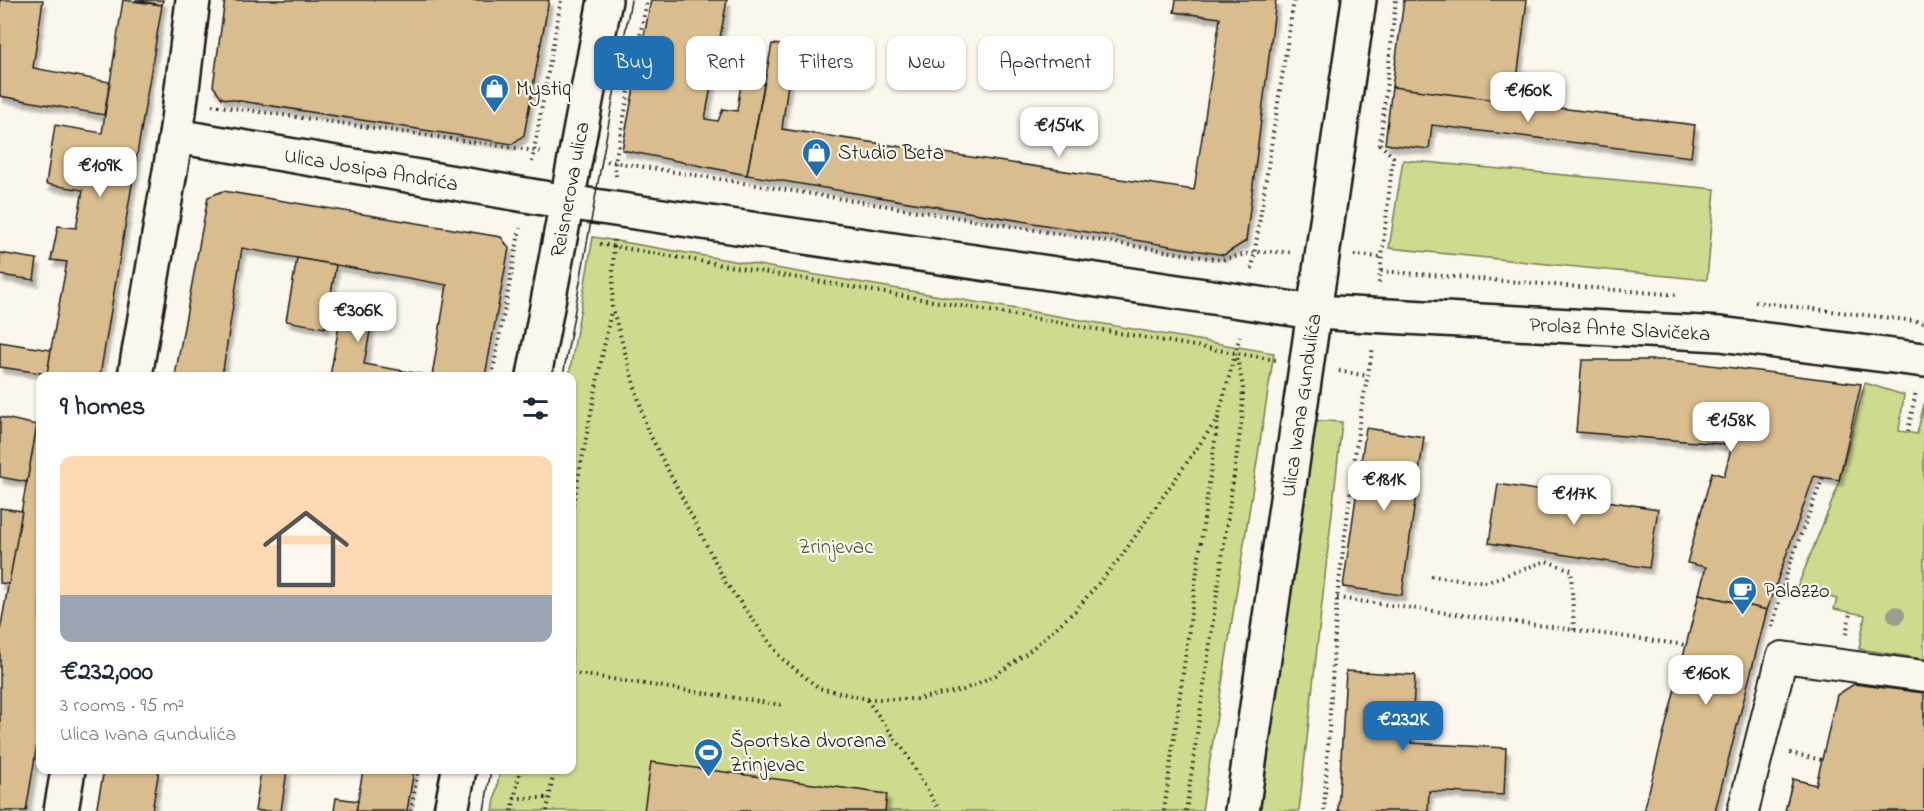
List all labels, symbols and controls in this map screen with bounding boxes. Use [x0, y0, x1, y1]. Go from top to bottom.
chip: Buy [594, 36, 674, 90]
chip: Rent [686, 36, 766, 90]
chip: Filters [778, 36, 875, 90]
chip: New [887, 36, 966, 90]
chip: Apartment [978, 36, 1113, 90]
shop icon: Mystiq [479, 72, 511, 114]
pin: €160K [1486, 72, 1570, 123]
place label: Mystiq [516, 75, 571, 107]
text: €160K [1504, 77, 1552, 106]
pin: €154K [1017, 107, 1101, 158]
text: €154K [1034, 112, 1084, 141]
street label: Reisnerova ulica [544, 119, 599, 260]
shop icon: Studio Beta [801, 136, 833, 178]
place label: Studio Beta [838, 139, 944, 169]
street label: Ulica Josipa Andrića [281, 141, 460, 200]
pin: €109K [58, 147, 142, 198]
text: €109K [78, 152, 122, 181]
pin: €306K [316, 292, 400, 343]
text: €306K [333, 297, 383, 326]
street label: Prolaz Ante Slavičeka [1529, 311, 1711, 350]
street label: Ulica Ivana Gundulića [1274, 312, 1331, 499]
text: 9 homes [60, 389, 145, 427]
icon: filters [519, 392, 552, 425]
pin: €158K [1689, 402, 1773, 453]
text: €158K [1707, 407, 1755, 436]
pin: €181K [1342, 461, 1426, 512]
text: €181K [1362, 466, 1406, 495]
pin: €117K [1532, 475, 1616, 526]
text: €117K [1552, 480, 1596, 509]
icon: home [252, 495, 360, 603]
park label: Zrinjevac [799, 533, 874, 563]
cafe icon: Palazzo [1727, 574, 1759, 616]
place label: Palazzo [1764, 577, 1830, 607]
text: €232,000 [60, 654, 153, 692]
pin: €160K [1664, 655, 1748, 706]
text: €160K [1682, 660, 1730, 689]
text: 3 rooms · 95 m² [60, 692, 184, 721]
pin: €232K [1361, 701, 1445, 752]
text: €232K [1377, 706, 1429, 735]
text: Ulica Ivana Gundulića [60, 721, 236, 750]
place label: Športska dvorana Zrinjevac [730, 727, 886, 781]
sports icon: Športska dvorana Zrinjevac [693, 736, 725, 778]

